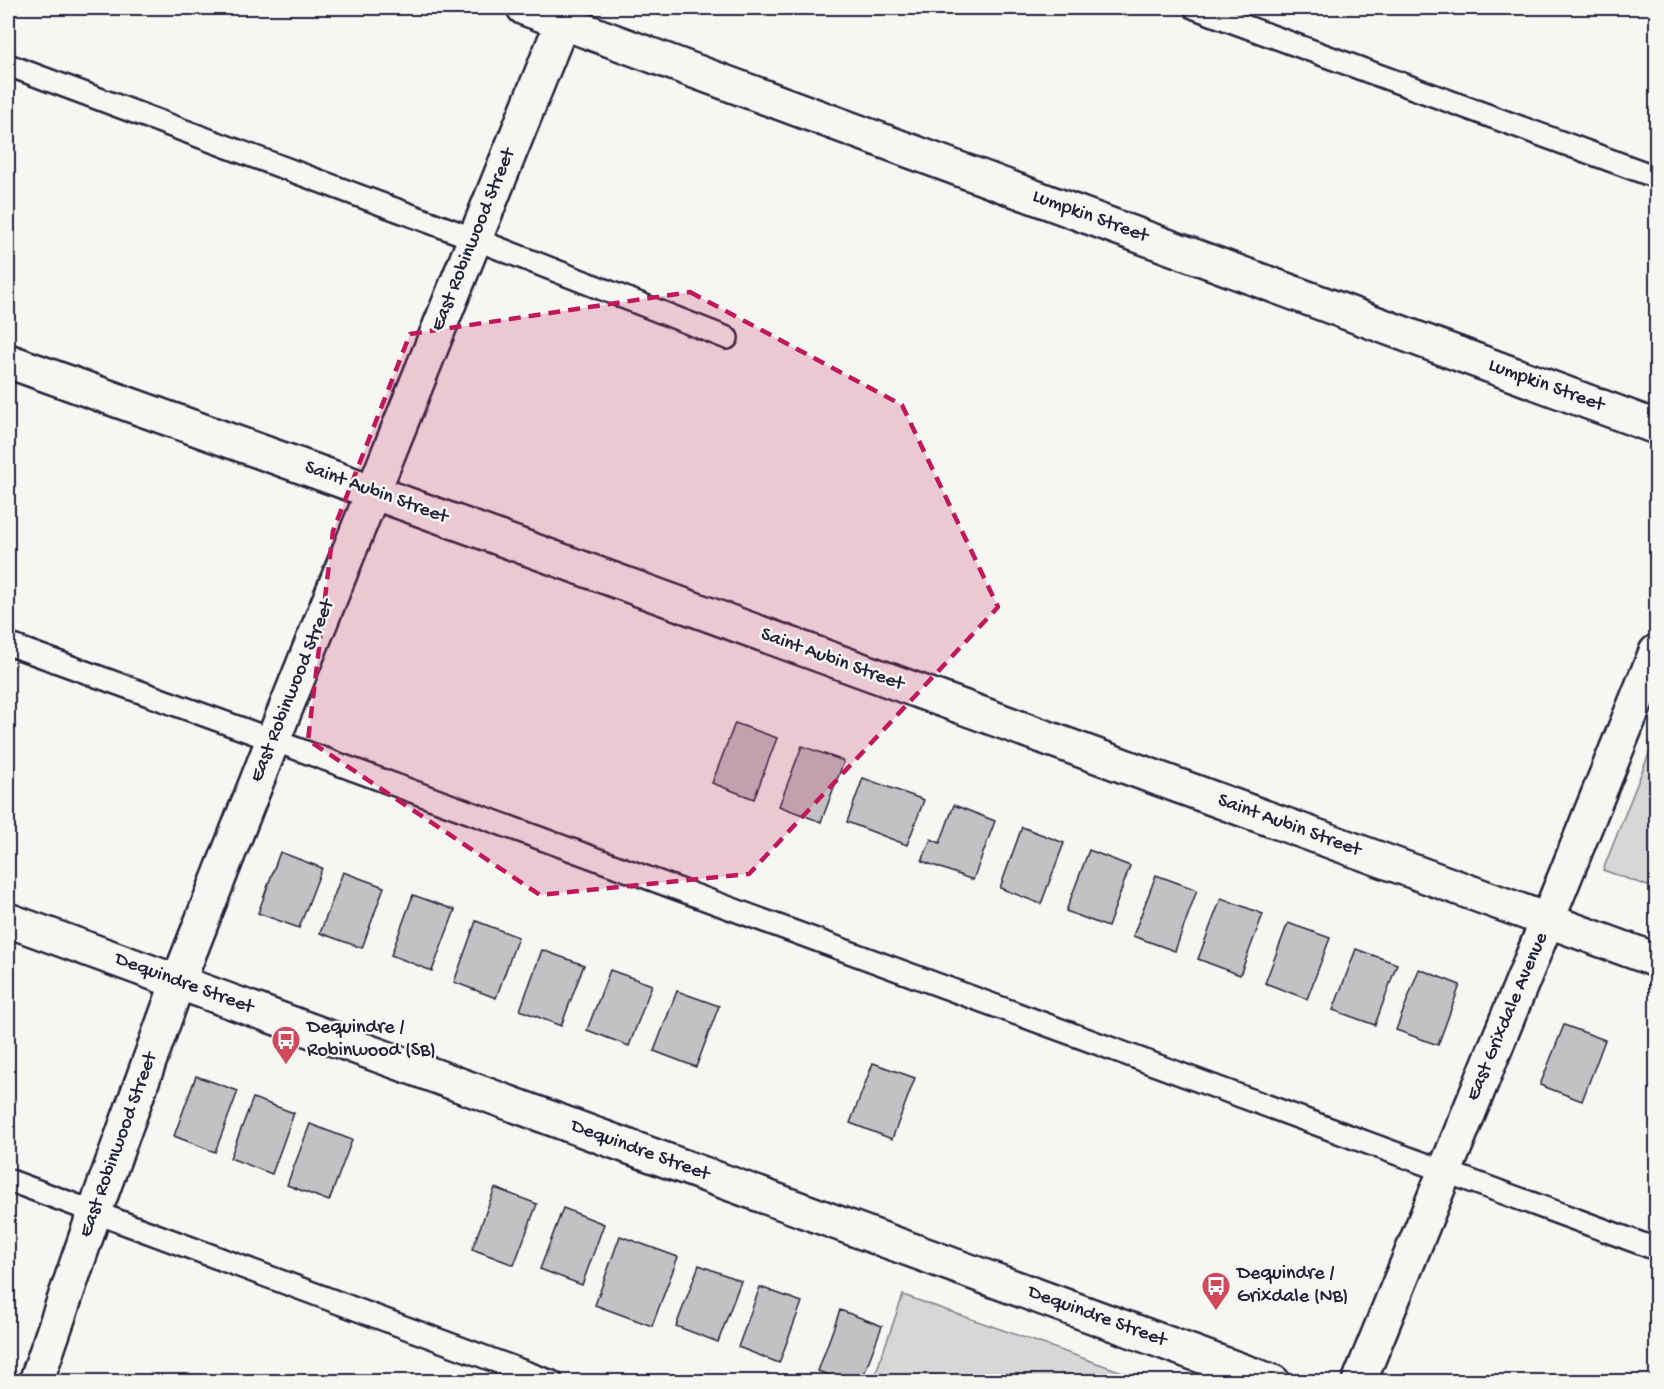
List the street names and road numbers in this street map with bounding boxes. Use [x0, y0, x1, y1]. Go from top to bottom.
street label: East Robinwood Street [427, 144, 522, 335]
street label: Lumpkin Street [1029, 185, 1153, 249]
street label: Lumpkin Street [1485, 354, 1609, 418]
street label: Saint Aubin Street [301, 456, 452, 530]
street label: East Robinwood Street [246, 595, 341, 786]
street label: Saint Aubin Street [757, 623, 908, 697]
street label: Saint Aubin Street [1214, 789, 1365, 863]
street label: East Grixdale Avenue [1462, 929, 1554, 1105]
street label: Dequindre Street [110, 948, 258, 1020]
street label: East Robinwood Street [75, 1048, 164, 1241]
street label: Dequindre Street [566, 1115, 714, 1187]
street label: Dequindre Street [1023, 1281, 1171, 1353]

